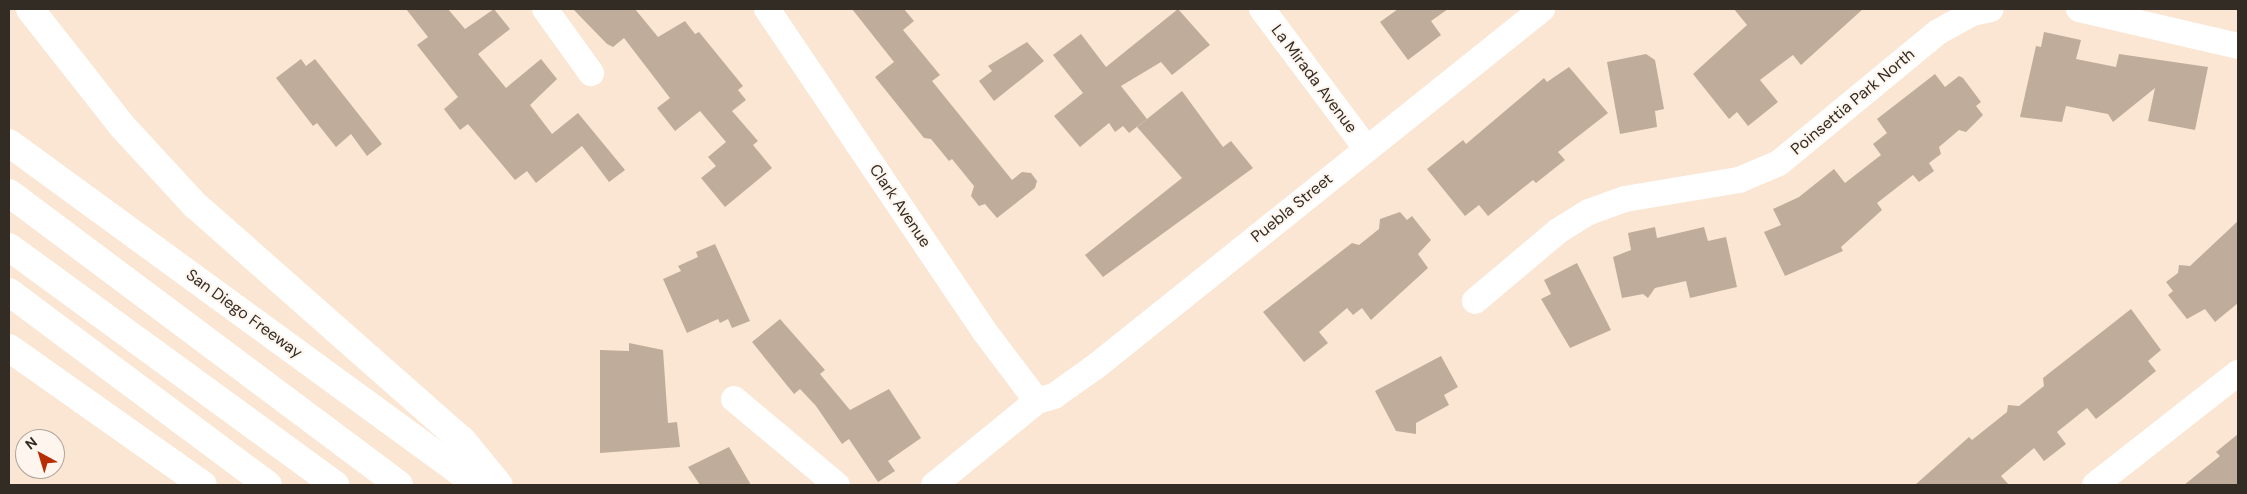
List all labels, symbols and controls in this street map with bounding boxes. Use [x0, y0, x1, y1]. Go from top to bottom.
street label: La Mirada Avenue [1267, 21, 1361, 137]
street label: Poinsettia Park North [1787, 45, 1919, 159]
street label: Clark Avenue [865, 161, 935, 251]
street label: Puebla Street [1247, 169, 1337, 247]
street label: San Diego Freeway [182, 265, 306, 363]
north arrow [15, 429, 65, 479]
text: N [22, 433, 41, 453]

